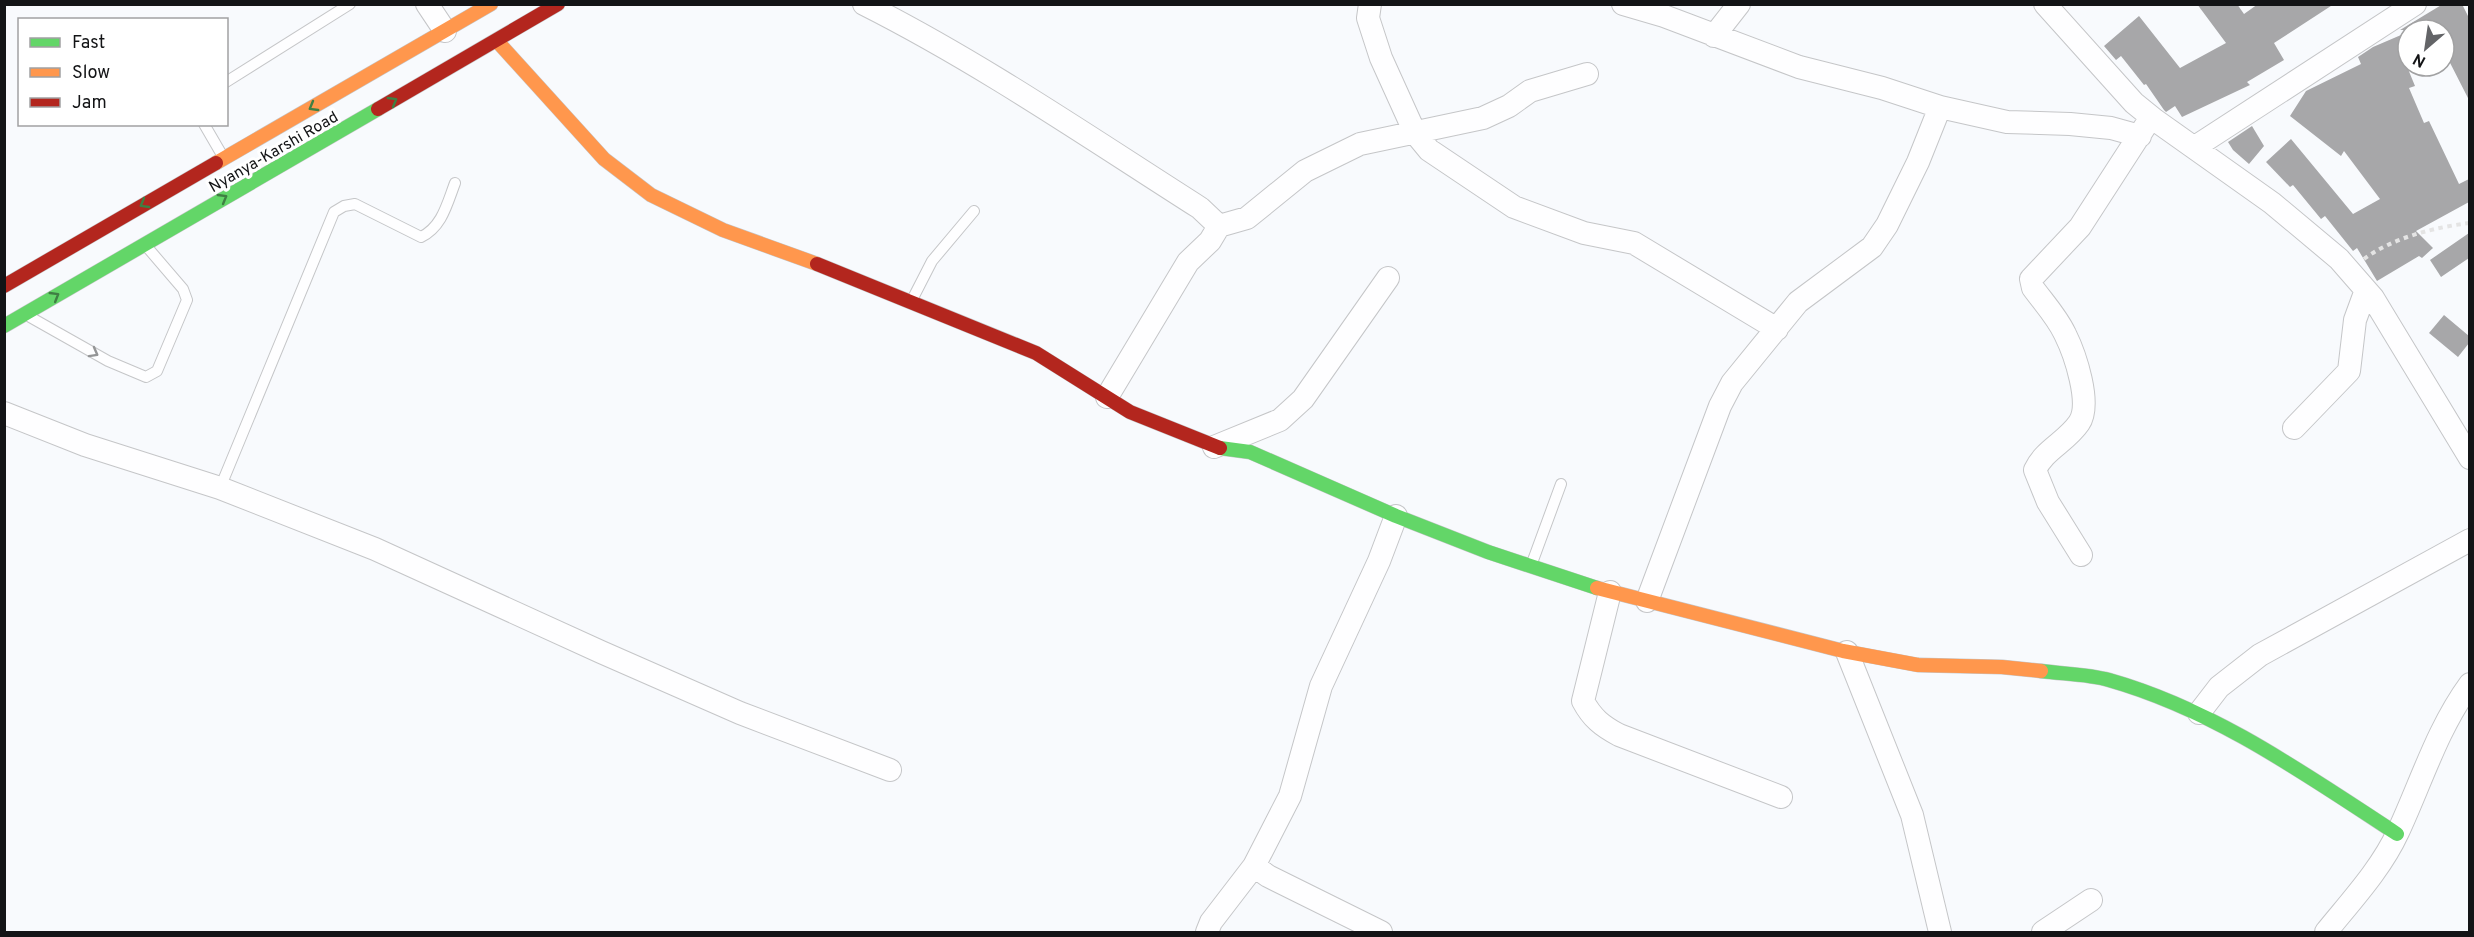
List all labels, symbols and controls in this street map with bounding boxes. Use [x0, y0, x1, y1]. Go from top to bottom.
legend [18, 18, 228, 126]
north arrow [2396, 18, 2456, 78]
text: Fast [72, 32, 105, 55]
text: N [2410, 48, 2430, 71]
text: Slow [72, 62, 110, 85]
text: Jam [72, 92, 107, 115]
one-way arrow [386, 97, 397, 108]
one-way arrow [309, 100, 319, 111]
street label: Nyanya-Karshi Road [206, 108, 342, 198]
one-way arrow [217, 194, 228, 205]
one-way arrow [140, 197, 150, 208]
one-way arrow [49, 292, 59, 303]
one-way arrow [87, 346, 98, 357]

